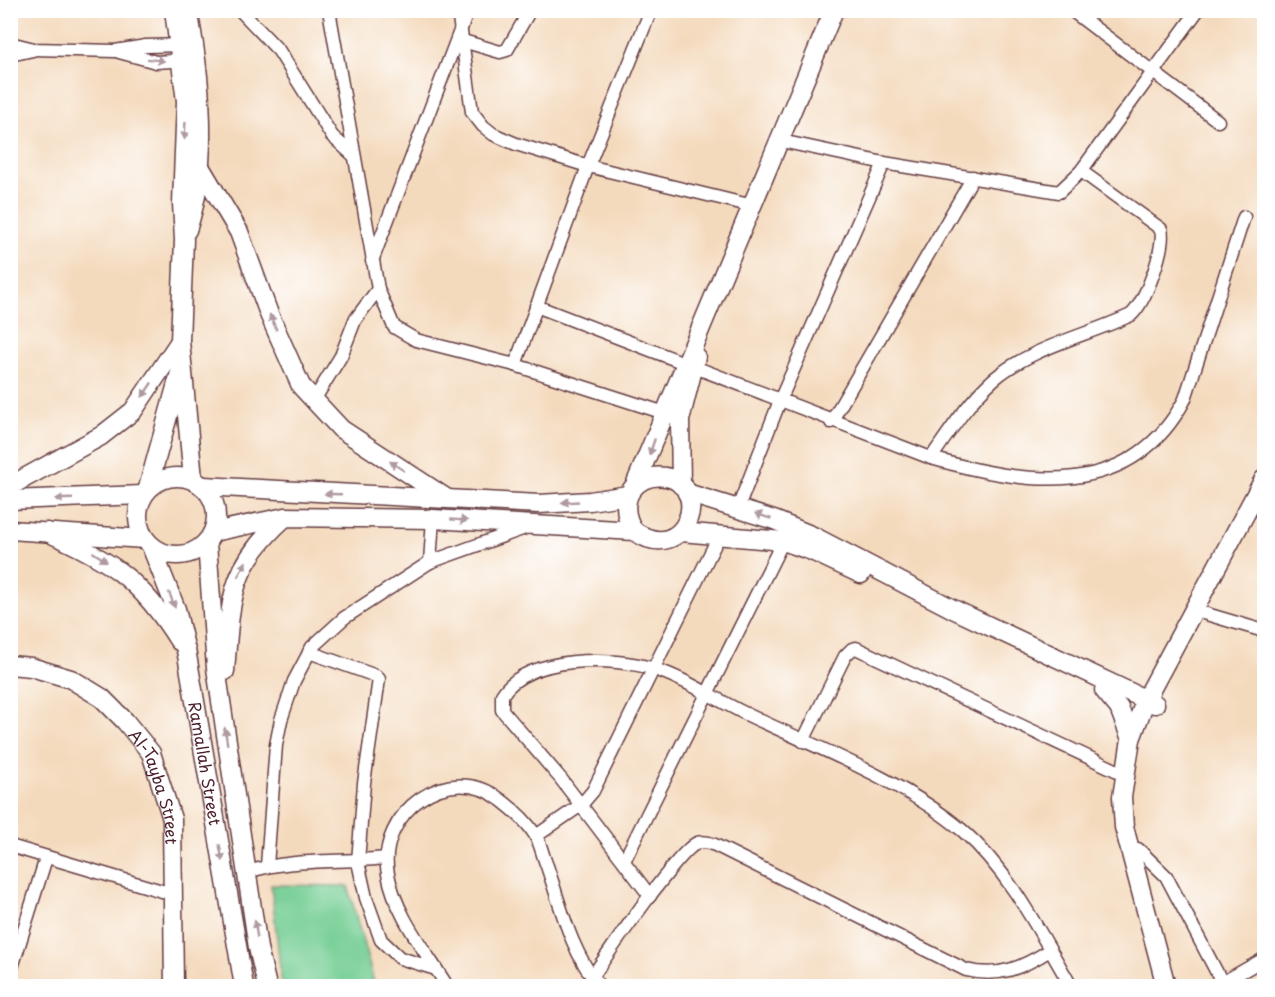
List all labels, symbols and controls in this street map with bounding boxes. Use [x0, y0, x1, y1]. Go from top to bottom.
one-way arrow [146, 56, 165, 65]
one-way arrow [181, 122, 190, 141]
one-way arrow [268, 313, 278, 331]
one-way arrow [141, 381, 153, 397]
one-way arrow [647, 438, 657, 456]
one-way arrow [389, 460, 405, 472]
one-way arrow [324, 489, 343, 498]
one-way arrow [55, 494, 74, 503]
one-way arrow [560, 497, 579, 506]
one-way arrow [754, 511, 772, 521]
one-way arrow [450, 516, 469, 525]
one-way arrow [92, 551, 108, 562]
one-way arrow [237, 560, 247, 577]
one-way arrow [168, 591, 177, 609]
street label: Ramallah Street [183, 700, 228, 828]
street label: Al-Tayba Street [124, 723, 184, 845]
one-way arrow [222, 727, 231, 746]
one-way arrow [217, 844, 226, 863]
one-way arrow [251, 920, 260, 939]

